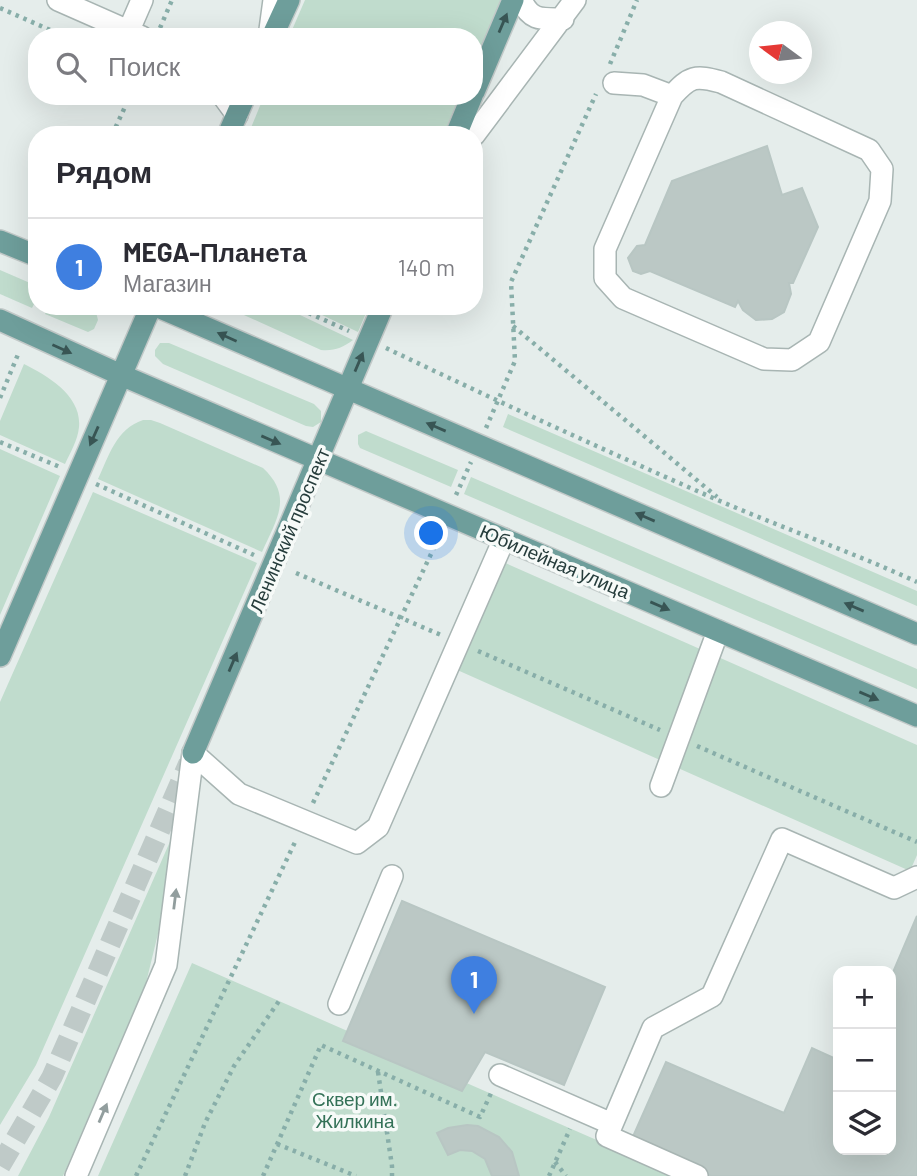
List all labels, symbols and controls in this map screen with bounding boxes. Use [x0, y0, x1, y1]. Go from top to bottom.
one-way arrow [497, 13, 509, 33]
north arrow [749, 21, 812, 84]
search box [28, 28, 483, 105]
icon: search [52, 48, 90, 86]
text: Поиск [108, 50, 180, 81]
text: Рядом [56, 153, 152, 189]
text: MEGA-Планета [123, 236, 307, 267]
text: 1 [75, 253, 83, 281]
text: 140 m [398, 253, 455, 281]
text: Магазин [123, 269, 212, 297]
one-way arrow [217, 331, 238, 342]
one-way arrow [52, 343, 72, 355]
one-way arrow [354, 352, 365, 373]
one-way arrow [426, 422, 447, 433]
one-way arrow [88, 426, 100, 446]
one-way arrow [260, 434, 281, 445]
street label: Ленинский проспект [244, 444, 334, 616]
one-way arrow [635, 511, 656, 522]
your location [414, 516, 448, 550]
street label: Юбилейная улица [477, 519, 634, 603]
one-way arrow [650, 600, 670, 612]
one-way arrow [844, 601, 865, 612]
one-way arrow [227, 652, 239, 672]
one-way arrow [859, 690, 880, 701]
one-way arrow [169, 888, 180, 910]
pin: 1 [451, 956, 497, 1014]
map controls [833, 966, 896, 1155]
button: + [833, 966, 896, 1029]
button: − [833, 1029, 896, 1092]
park label: Сквер им. Жилкина [312, 1087, 398, 1132]
button: layers [833, 1092, 896, 1155]
one-way arrow [98, 1103, 109, 1124]

